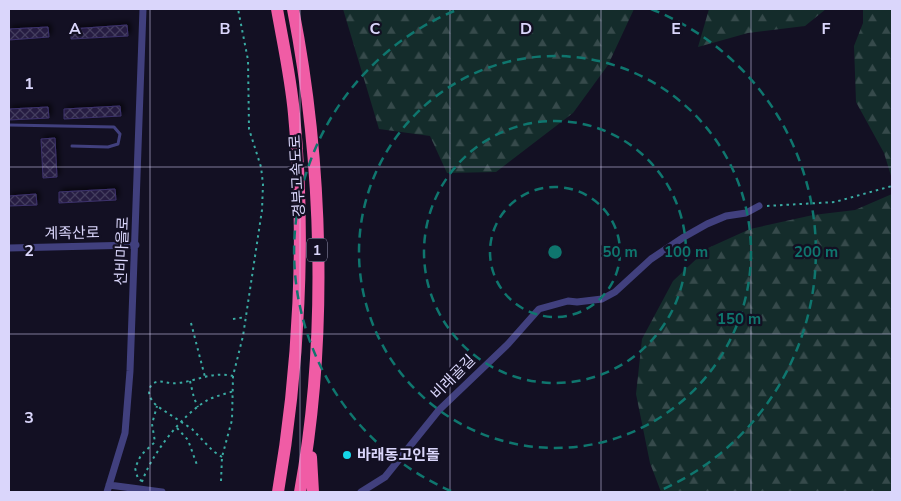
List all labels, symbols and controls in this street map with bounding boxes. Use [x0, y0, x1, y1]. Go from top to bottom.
text: A [69, 18, 81, 40]
text: B [219, 18, 231, 40]
text: C [370, 18, 381, 40]
text: D [520, 18, 532, 40]
text: E [671, 18, 681, 40]
text: F [822, 18, 831, 40]
text: 1 [24, 73, 34, 95]
street label: 경부고속도로 [285, 134, 309, 218]
street label: 선비마을로 [111, 216, 133, 286]
street label: 계족산로 [44, 223, 100, 243]
road number: 1 [307, 238, 327, 262]
text: 2 [24, 240, 34, 262]
text: 50 m [602, 242, 638, 262]
text: 100 m [664, 242, 708, 262]
text: 200 m [794, 242, 838, 262]
centre of rings [546, 243, 564, 261]
text: 150 m [717, 309, 761, 329]
street label: 비래골길 [426, 350, 480, 404]
text: 3 [24, 407, 34, 429]
place label: 바래동고인돌 [357, 445, 440, 465]
marker: 바래동고인돌 [341, 449, 353, 461]

